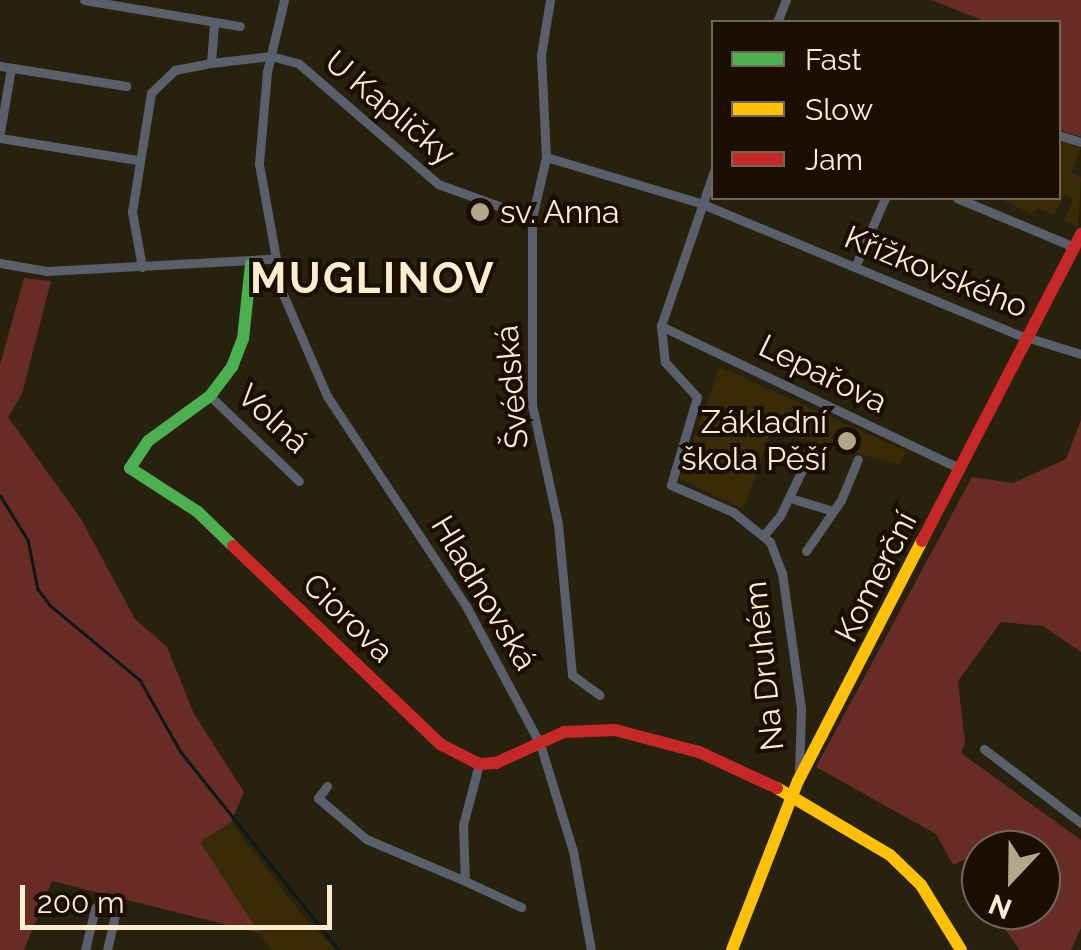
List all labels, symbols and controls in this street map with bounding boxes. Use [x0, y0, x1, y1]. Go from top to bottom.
legend [711, 20, 1061, 200]
text: Fast [805, 42, 862, 77]
street label: U Kapličky [317, 43, 463, 173]
text: Slow [805, 92, 873, 127]
text: Jam [805, 142, 863, 177]
place label: sv. Anna [500, 193, 621, 231]
marker: sv. Anna [469, 201, 491, 223]
street label: Křížkovského [839, 218, 1033, 326]
district label: MUGLINOV [250, 254, 496, 304]
street label: Švédská [487, 324, 537, 450]
street label: Lepařova [753, 327, 893, 421]
street label: Volná [229, 377, 317, 461]
place label: Základní škola Pěší [681, 404, 827, 479]
marker: Základní škola Pěší [836, 430, 858, 452]
street label: Komerční [827, 506, 925, 648]
street label: Hladnovská [423, 509, 545, 677]
street label: Ciorova [295, 566, 401, 670]
street label: Na Druhém [736, 579, 792, 753]
north arrow [961, 830, 1061, 930]
scale bar [25, 865, 338, 927]
text: 200 m [37, 885, 125, 920]
text: N [984, 887, 1016, 926]

